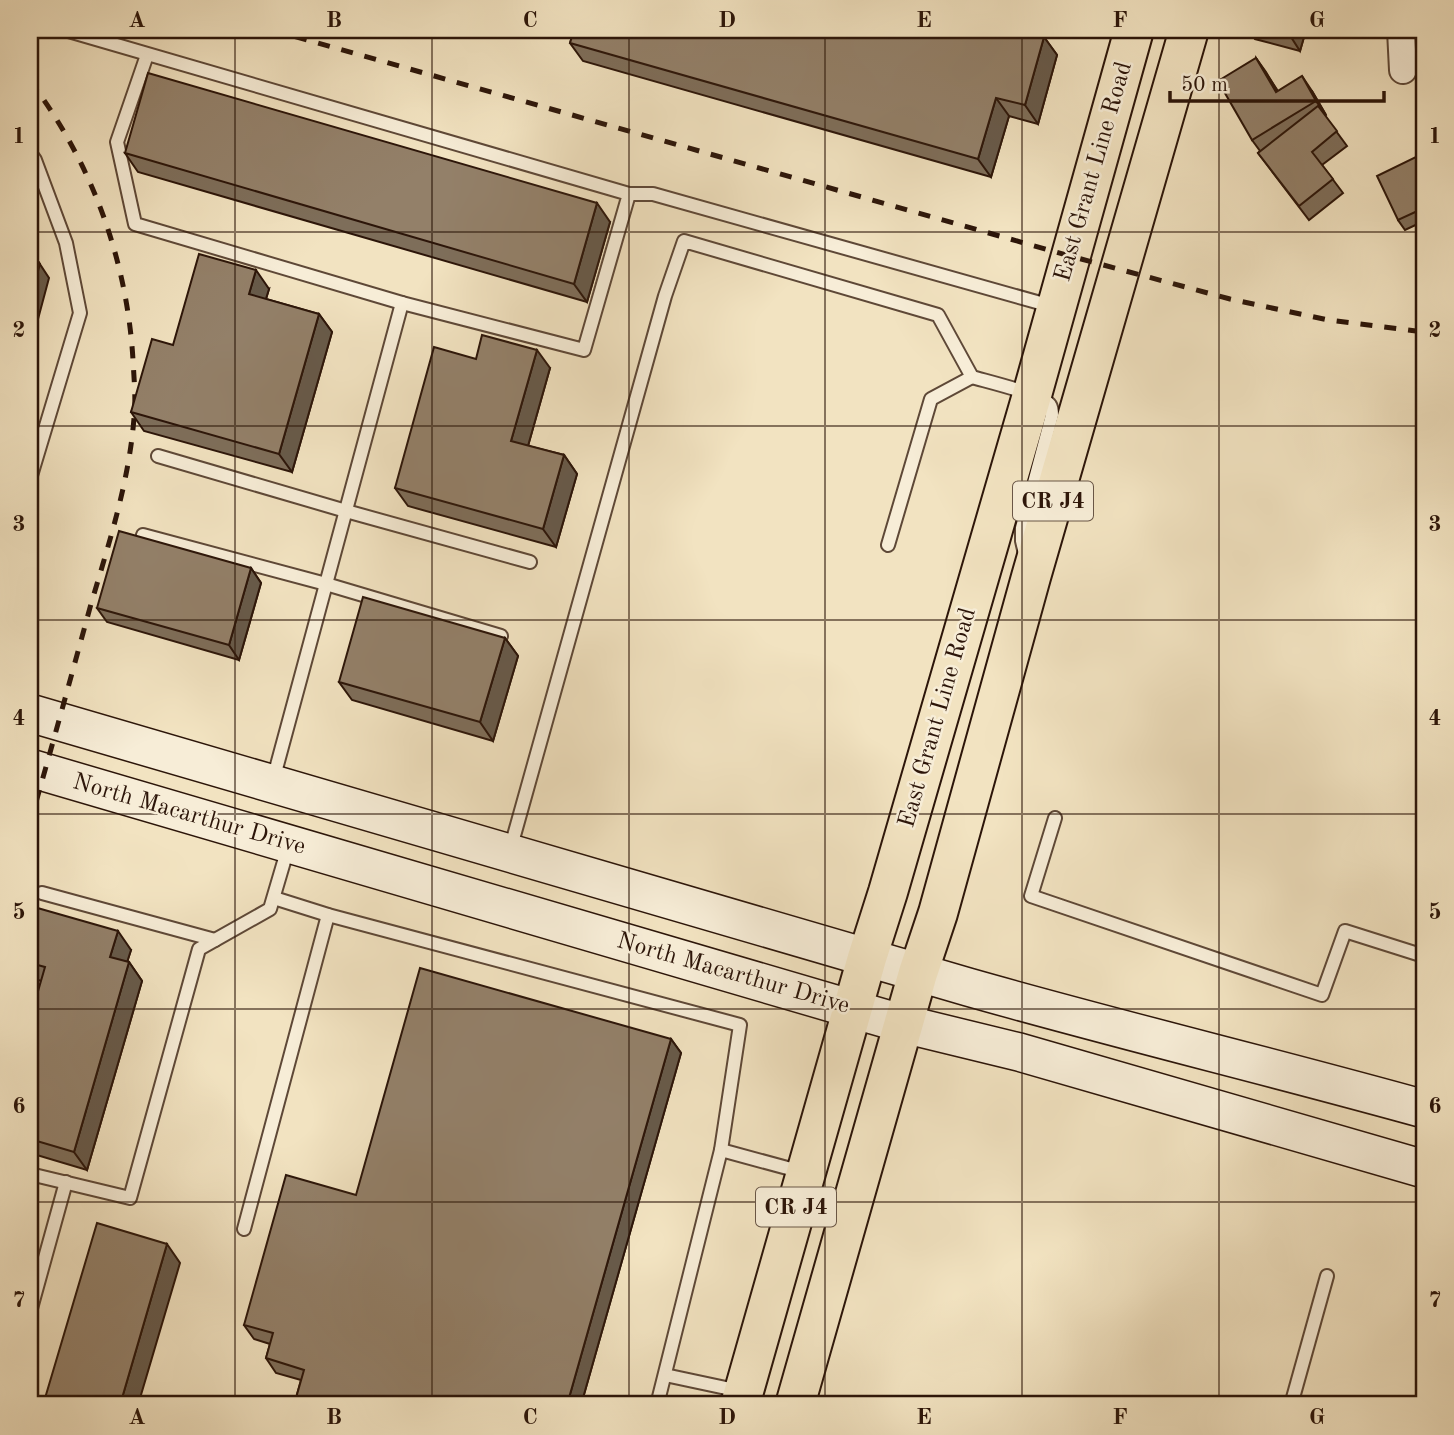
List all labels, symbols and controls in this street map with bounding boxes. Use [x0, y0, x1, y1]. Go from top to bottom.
text: A [128, 9, 146, 32]
text: B [326, 9, 342, 32]
text: C [522, 9, 538, 32]
text: D [718, 9, 736, 32]
text: E [916, 9, 932, 32]
text: F [1112, 9, 1128, 32]
text: G [1309, 9, 1325, 32]
street label: East Grant Line Road [1051, 59, 1137, 285]
scale bar [1170, 60, 1384, 104]
text: 50 m [1181, 75, 1228, 96]
text: 1 [12, 125, 26, 148]
text: 1 [1428, 125, 1442, 148]
text: 2 [12, 319, 26, 342]
text: 2 [1428, 319, 1442, 342]
road number: CR J4 [1013, 481, 1093, 520]
text: 3 [12, 513, 26, 536]
text: 3 [1428, 513, 1442, 536]
street label: East Grant Line Road [895, 605, 981, 831]
text: 4 [12, 707, 26, 730]
text: 4 [1428, 707, 1442, 730]
street label: North Macarthur Drive [70, 770, 308, 860]
text: 5 [12, 901, 26, 924]
text: 5 [1428, 901, 1442, 924]
street label: North Macarthur Drive [614, 929, 852, 1019]
text: 6 [12, 1095, 26, 1118]
text: 6 [1428, 1095, 1442, 1118]
road number: CR J4 [756, 1188, 836, 1226]
text: 7 [12, 1289, 26, 1312]
text: 7 [1428, 1289, 1442, 1312]
text: A [128, 1406, 146, 1429]
text: B [326, 1406, 342, 1429]
text: C [522, 1406, 538, 1429]
text: D [718, 1406, 736, 1429]
text: E [916, 1406, 932, 1429]
text: F [1112, 1406, 1128, 1429]
text: G [1309, 1406, 1325, 1429]

